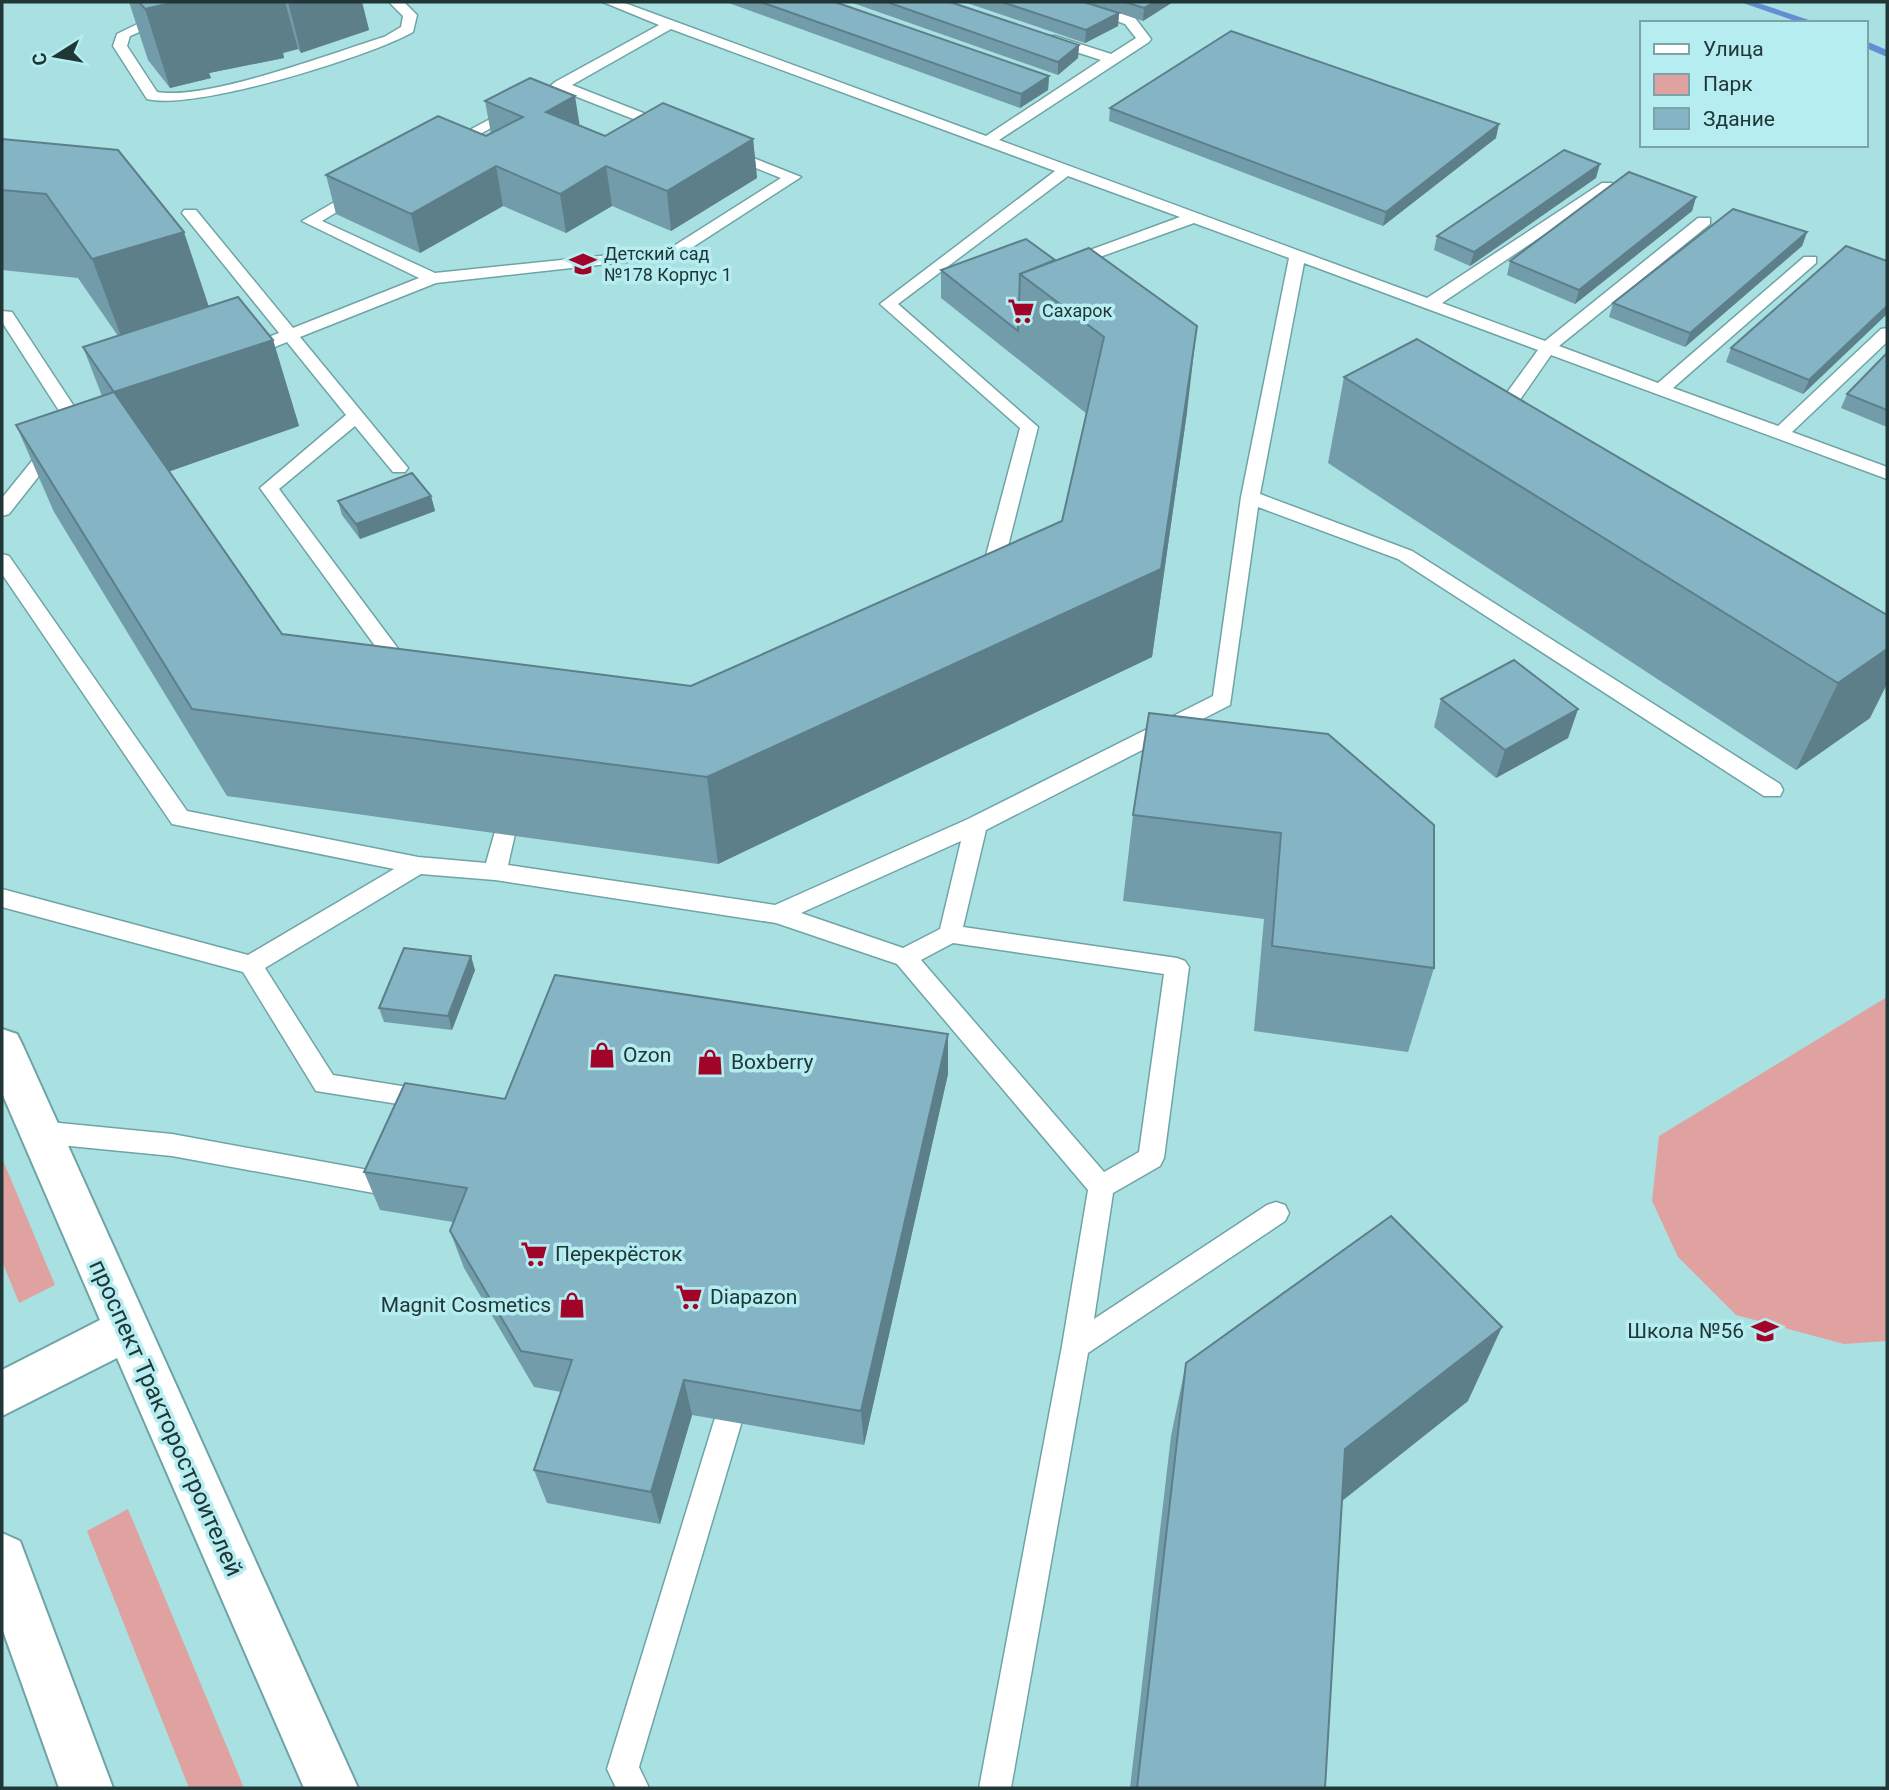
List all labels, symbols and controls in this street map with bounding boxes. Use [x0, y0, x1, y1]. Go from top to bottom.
north arrow [21, 21, 91, 91]
legend [1640, 21, 1868, 147]
text: Улица [1703, 37, 1764, 61]
text: С [27, 51, 52, 67]
text: Парк [1703, 72, 1753, 96]
text: Здание [1703, 107, 1775, 131]
place label: Детский сад №178 Корпус 1 [604, 243, 732, 285]
school or university icon: Детский сад №178 Корпус 1 [568, 249, 598, 279]
supermarket icon: Сахарок [1006, 296, 1036, 326]
place label: Сахарок [1042, 300, 1113, 321]
shop icon: Ozon [587, 1040, 617, 1070]
place label: Ozon [623, 1043, 671, 1067]
shop icon: Boxberry [695, 1047, 725, 1077]
place label: Boxberry [731, 1050, 814, 1074]
supermarket icon: Перекрёсток [519, 1239, 549, 1269]
place label: Перекрёсток [555, 1242, 683, 1266]
street label: проспект Тракторостроителей [83, 1255, 249, 1581]
supermarket icon: Diapazon [674, 1282, 704, 1312]
place label: Diapazon [710, 1285, 797, 1309]
shop icon: Magnit Cosmetics [557, 1290, 587, 1320]
place label: Magnit Cosmetics [381, 1293, 551, 1317]
school or university icon: Школа №56 [1750, 1316, 1780, 1346]
place label: Школа №56 [1627, 1319, 1744, 1343]

